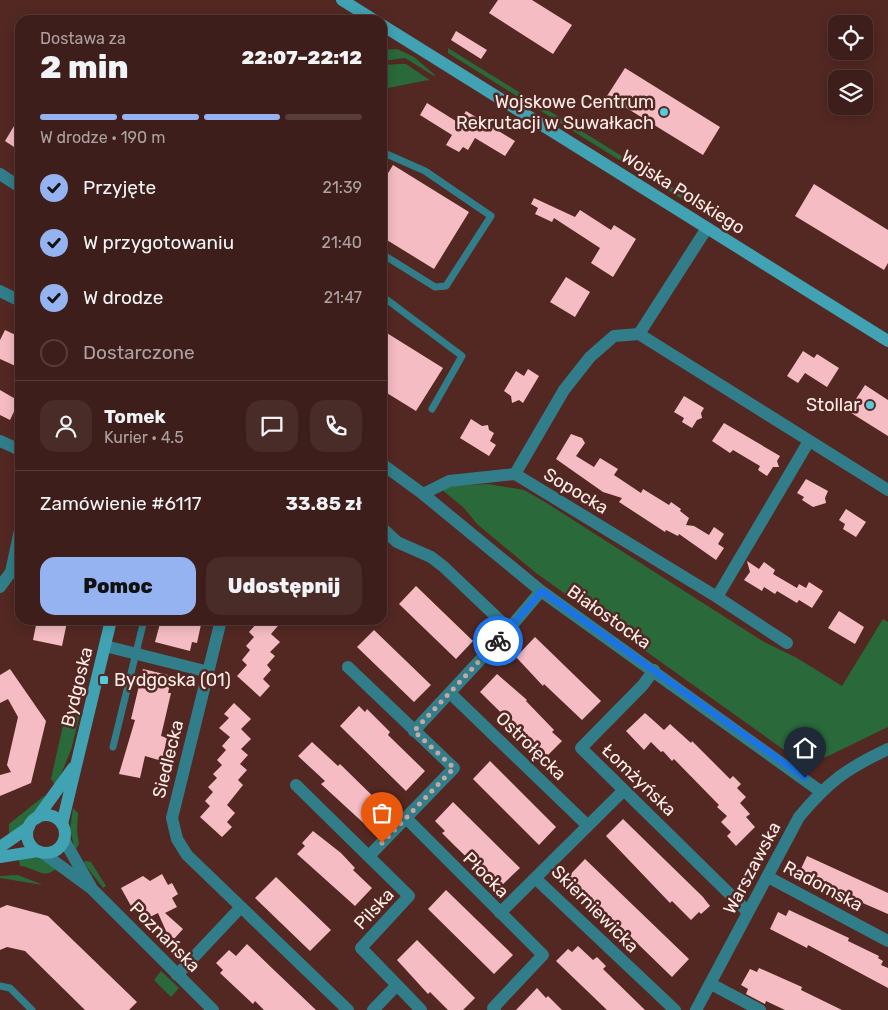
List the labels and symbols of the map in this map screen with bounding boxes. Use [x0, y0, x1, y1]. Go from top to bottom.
place label: Wojskowe Centrum Rekrutacji w Suwałkach [456, 91, 654, 134]
marker: Wojskowe Centrum Rekrutacji w Suwałkach [658, 106, 670, 118]
street label: Wojska Polskiego [617, 145, 749, 239]
place label: Stollar [806, 394, 860, 416]
marker: Stollar [864, 399, 876, 411]
street label: Sopocka [540, 463, 612, 519]
street label: Białostocka [563, 580, 655, 654]
courier [473, 616, 523, 666]
street label: Bydgoska [56, 645, 98, 729]
place label: Bydgoska (01) [114, 669, 231, 691]
marker: Bydgoska (01) [98, 674, 110, 686]
street label: Ostrołęcka [491, 707, 571, 785]
street label: Siedlecka [148, 718, 188, 800]
pin [784, 727, 826, 778]
street label: Łomżyńska [597, 739, 681, 821]
pin [361, 792, 403, 843]
street label: Warszawska [718, 818, 786, 918]
street label: Płocka [458, 847, 514, 903]
street label: Radomska [779, 856, 867, 916]
street label: Skierniewicka [547, 861, 643, 957]
street label: Pilska [349, 884, 399, 934]
street label: Poznańska [125, 897, 205, 977]

